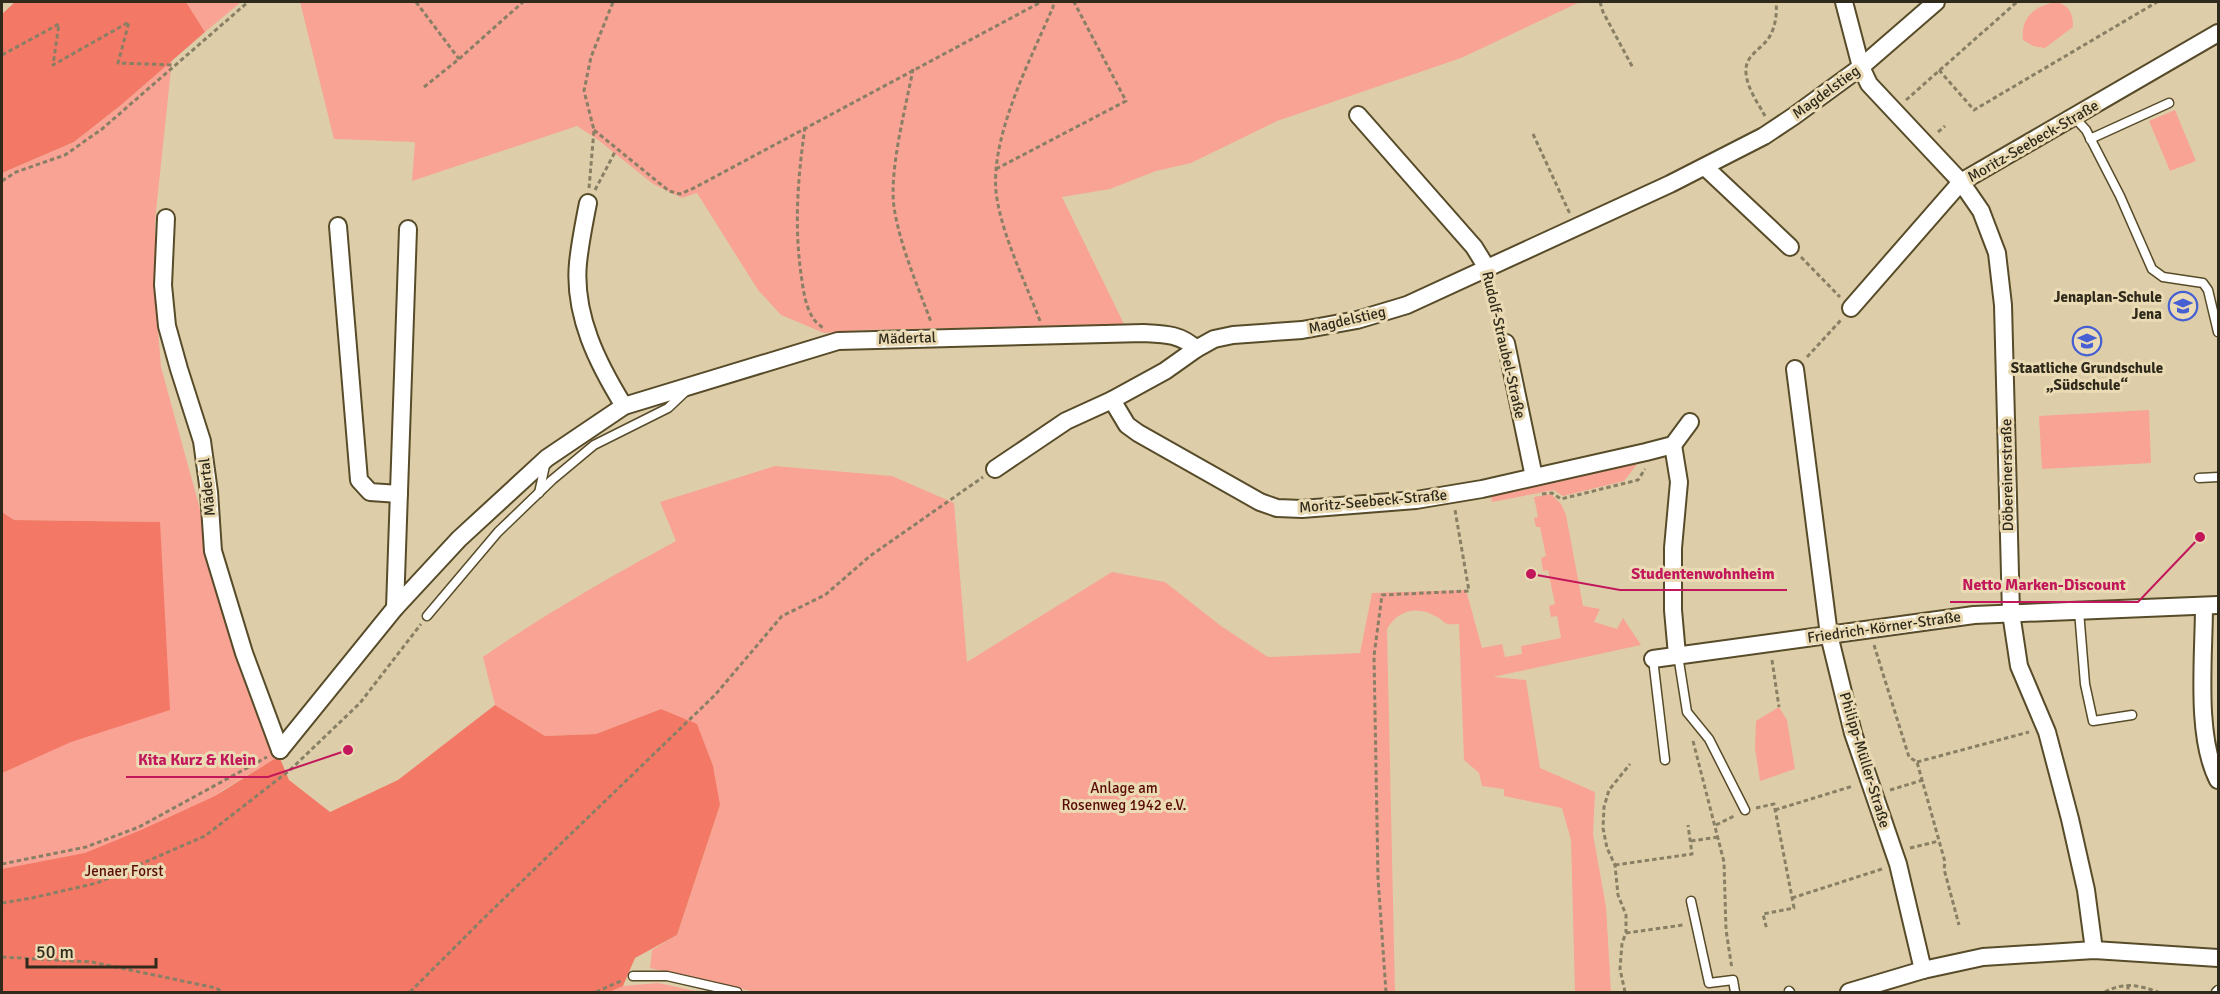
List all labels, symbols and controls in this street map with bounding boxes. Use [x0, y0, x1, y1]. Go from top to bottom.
street label: Magdelstieg [1789, 61, 1863, 122]
street label: Moritz-Seebeck-Straße [1964, 96, 2102, 186]
street label: Rudolf-Straubel-Straße [1478, 270, 1530, 420]
place label: Jenaplan-Schule Jena [2053, 288, 2162, 323]
school or university icon: Jenaplan-Schule Jena [2167, 290, 2199, 322]
street label: Magdelstieg [1307, 302, 1388, 338]
school or university icon: Staatliche Grundschule „Südschule“ [2071, 325, 2103, 357]
street label: Mädertal [878, 328, 936, 348]
place label: Staatliche Grundschule „Südschule“ [2011, 359, 2163, 394]
street label: Döbereinerstraße [1997, 418, 2017, 532]
street label: Mädertal [195, 457, 219, 517]
street label: Moritz-Seebeck-Straße [1298, 486, 1448, 516]
callout: Studentenwohnheim [1620, 556, 1787, 590]
text: Studentenwohnheim [1631, 564, 1775, 584]
callout: Netto Marken-Discount [1950, 568, 2138, 602]
text: Netto Marken-Discount [1962, 575, 2126, 595]
street label: Friedrich-Körner-Straße [1806, 607, 1962, 647]
street label: Philipp-Müller-Straße [1836, 690, 1894, 830]
callout: Kita Kurz & Klein [126, 743, 268, 777]
text: Kita Kurz & Klein [138, 750, 256, 770]
park label: Anlage am Rosenweg 1942 e.V. [1061, 779, 1187, 814]
park label: Jenaer Forst [85, 862, 163, 880]
scale bar [27, 931, 156, 969]
text: 50 m [36, 941, 74, 963]

